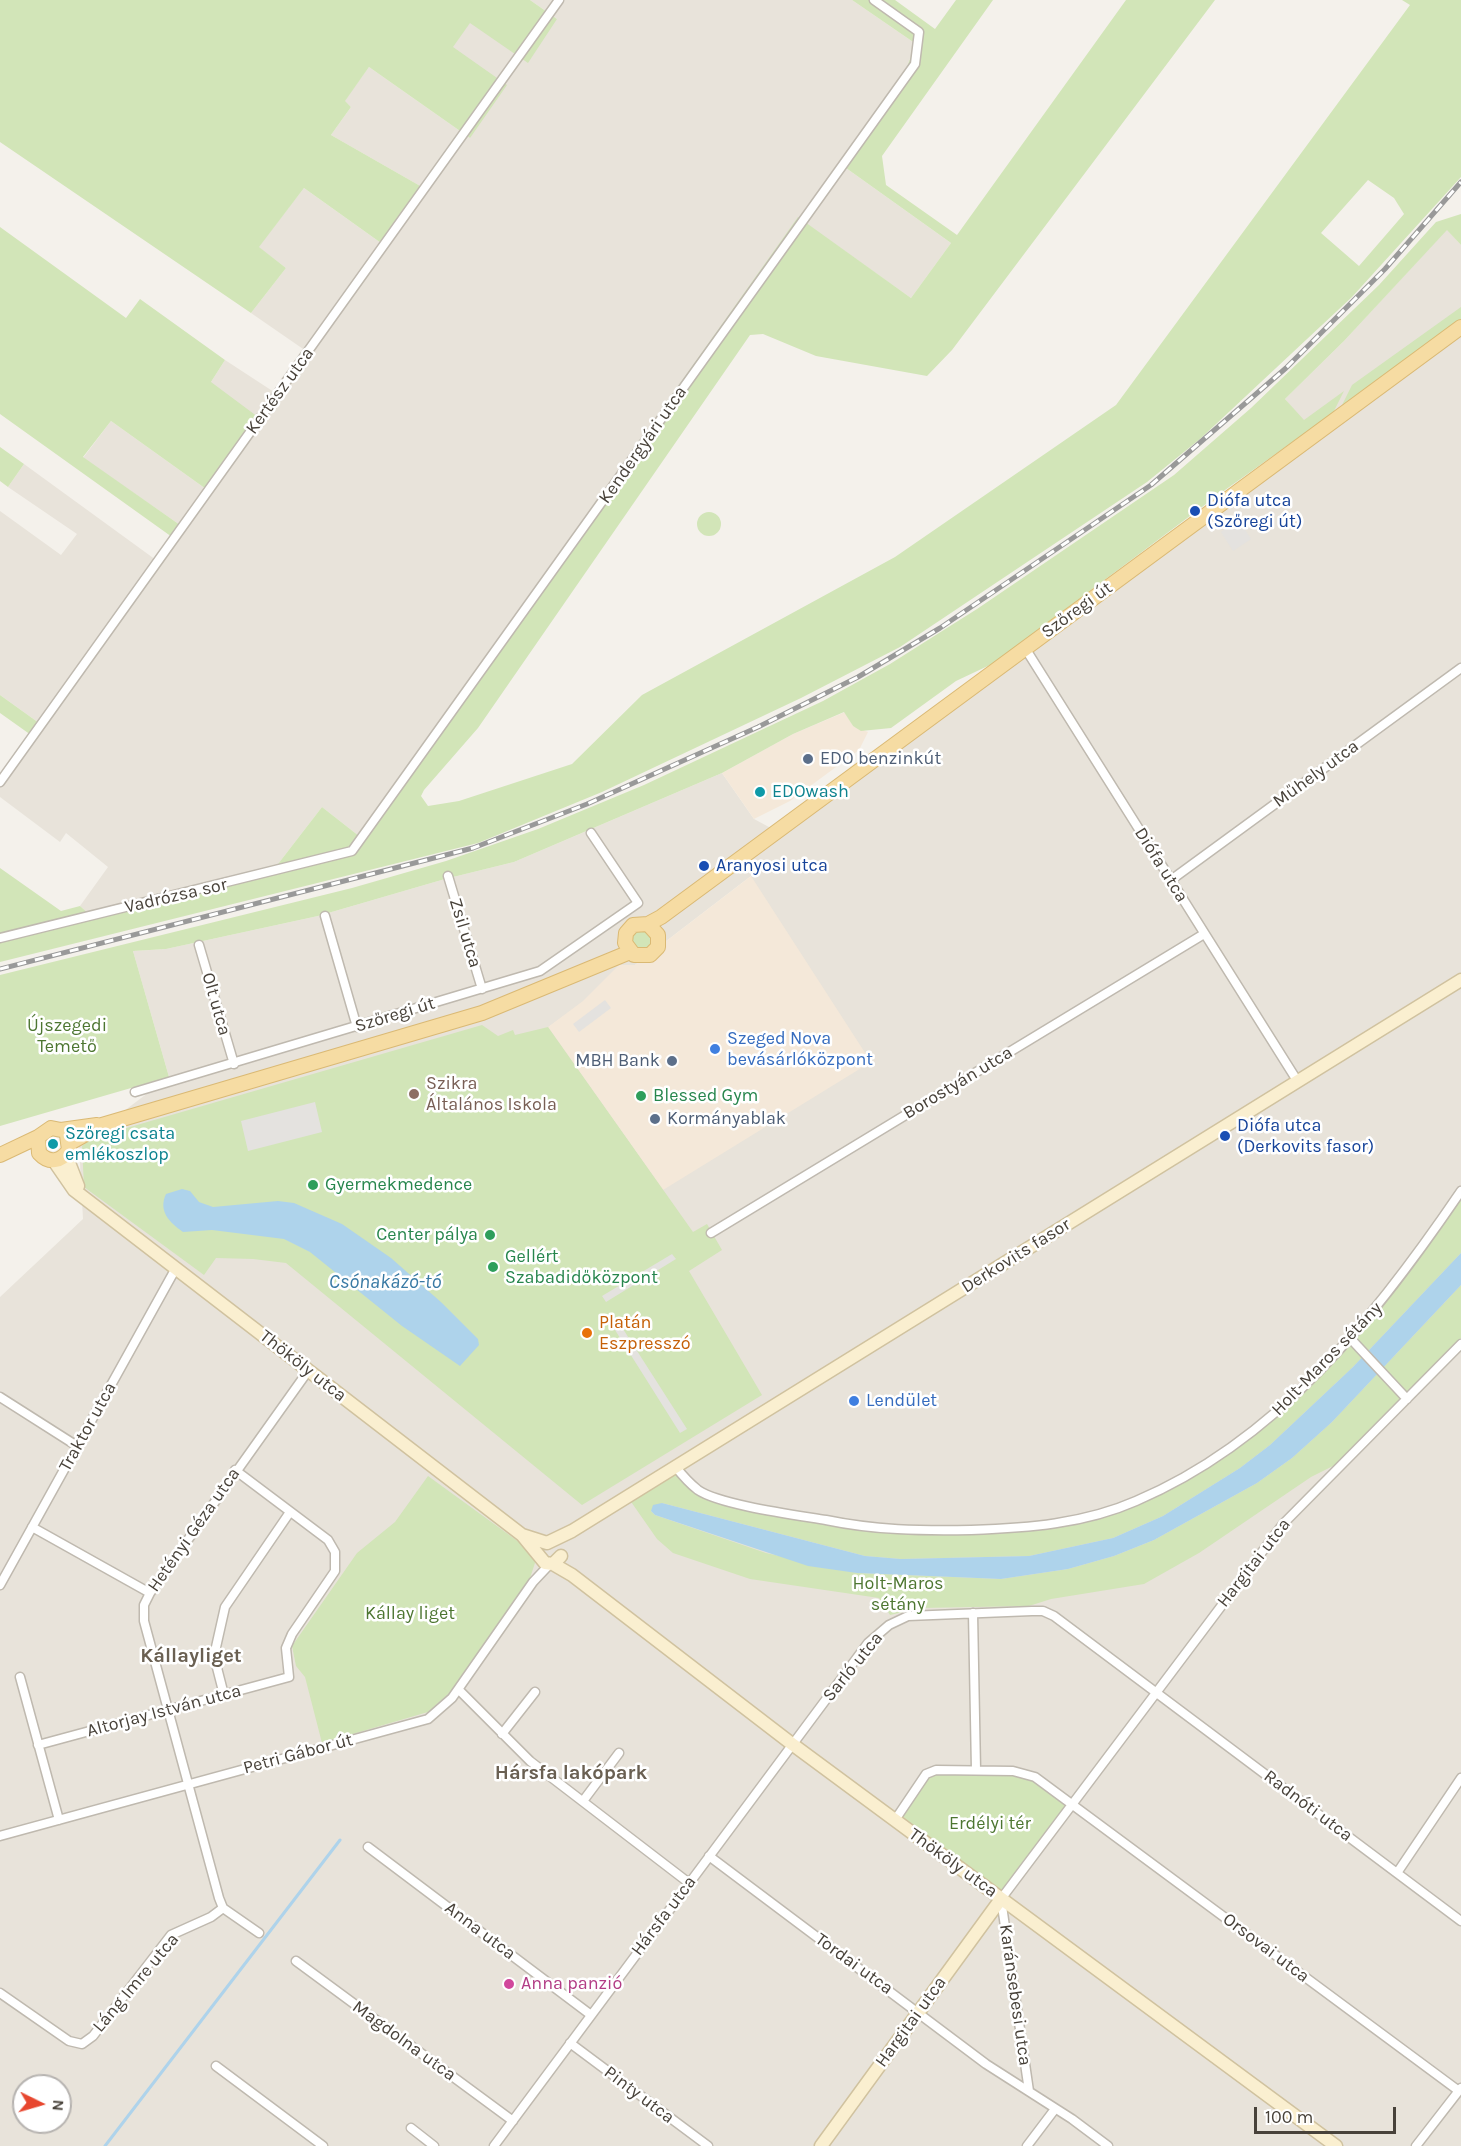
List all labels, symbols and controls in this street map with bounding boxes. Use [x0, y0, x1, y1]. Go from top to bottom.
street label: Kertész utca [241, 343, 319, 439]
street label: Kendergyári utca [594, 382, 692, 508]
place label: Diófa utca (Szőregi út) [1207, 490, 1302, 532]
marker: Diófa utca (Szőregi út) [1188, 504, 1202, 518]
street label: Szőregi út [1037, 577, 1117, 643]
street label: Műhely utca [1269, 736, 1363, 812]
place label: EDO benzinkút [820, 748, 941, 770]
marker: EDO benzinkút [801, 752, 815, 766]
place label: EDOwash [772, 781, 849, 803]
marker: EDOwash [753, 785, 767, 799]
street label: Diófa utca [1130, 824, 1192, 906]
place label: Aranyosi utca [716, 855, 828, 877]
marker: Aranyosi utca [697, 859, 711, 873]
street label: Vadrózsa sor [123, 874, 229, 918]
street label: Zsil utca [444, 896, 486, 970]
street label: Olt utca [197, 970, 235, 1038]
street label: Szőregi út [352, 993, 438, 1037]
park label: Újszegedi Temető [27, 1015, 107, 1058]
place label: Szeged Nova bevásárlóközpont [727, 1028, 873, 1070]
marker: Szeged Nova bevásárlóközpont [708, 1042, 722, 1056]
street label: Borostyán utca [899, 1042, 1017, 1124]
place label: MBH Bank [575, 1050, 660, 1072]
marker: MBH Bank [665, 1054, 679, 1068]
place label: Szikra Általános Iskola [426, 1073, 557, 1116]
place label: Blessed Gym [653, 1085, 758, 1107]
marker: Szikra Általános Iskola [407, 1087, 421, 1101]
marker: Blessed Gym [634, 1089, 648, 1103]
place label: Kormányablak [667, 1108, 786, 1130]
marker: Kormányablak [648, 1112, 662, 1126]
place label: Diófa utca (Derkovits fasor) [1237, 1115, 1374, 1158]
place label: Szőregi csata emlékoszlop [65, 1123, 175, 1166]
marker: Diófa utca (Derkovits fasor) [1218, 1129, 1232, 1143]
marker: Szőregi csata emlékoszlop [46, 1137, 60, 1151]
place label: Gyermekmedence [325, 1174, 472, 1196]
marker: Gyermekmedence [306, 1178, 320, 1192]
street label: Derkovits fasor [958, 1214, 1074, 1298]
place label: Center pálya [376, 1224, 478, 1246]
marker: Center pálya [483, 1228, 497, 1242]
place label: Gellért Szabadidőközpont [505, 1246, 658, 1288]
marker: Gellért Szabadidőközpont [486, 1260, 500, 1274]
water label: Csónakázó-tó [329, 1270, 441, 1294]
street label: Holt-Maros sétány [1267, 1298, 1387, 1420]
place label: Platán Eszpresszó [599, 1312, 691, 1354]
street label: Thököly utca [255, 1325, 351, 1407]
marker: Platán Eszpresszó [580, 1326, 594, 1340]
street label: Traktor utca [55, 1379, 121, 1475]
place label: Lendület [866, 1390, 937, 1412]
marker: Lendület [847, 1394, 861, 1408]
street label: Hetényi Géza utca [143, 1464, 245, 1596]
street label: Hargitai utca [1213, 1514, 1295, 1612]
park label: Holt-Maros sétány [853, 1573, 943, 1616]
park label: Kállay liget [365, 1603, 455, 1625]
street label: Sarló utca [818, 1628, 888, 1706]
district label: Kállayliget [140, 1644, 242, 1668]
street label: Altorjay István utca [84, 1680, 244, 1742]
street label: Petri Gábor út [241, 1729, 355, 1779]
district label: Hársfa lakópark [495, 1761, 647, 1785]
street label: Radnóti utca [1259, 1766, 1357, 1846]
park label: Erdélyi tér [949, 1813, 1031, 1835]
street label: Thököly utca [904, 1824, 1002, 1902]
street label: Hársfa utca [627, 1872, 701, 1960]
street label: Anna utca [440, 1897, 520, 1965]
street label: Orsovai utca [1218, 1908, 1314, 1988]
street label: Karánsebesi utca [994, 1923, 1036, 2067]
street label: Láng Imre utca [88, 1929, 184, 2037]
street label: Tordai utca [811, 1929, 897, 1999]
street label: Hargitai utca [871, 1972, 951, 2072]
place label: Anna panzió [521, 1973, 622, 1995]
marker: Anna panzió [502, 1977, 516, 1991]
street label: Magdolna utca [348, 1996, 460, 2086]
street label: Pinty utca [600, 2062, 678, 2128]
north arrow [12, 2074, 72, 2134]
scale bar [1257, 2095, 1400, 2133]
text: N [48, 2099, 68, 2112]
text: 100 m [1265, 2106, 1313, 2128]

